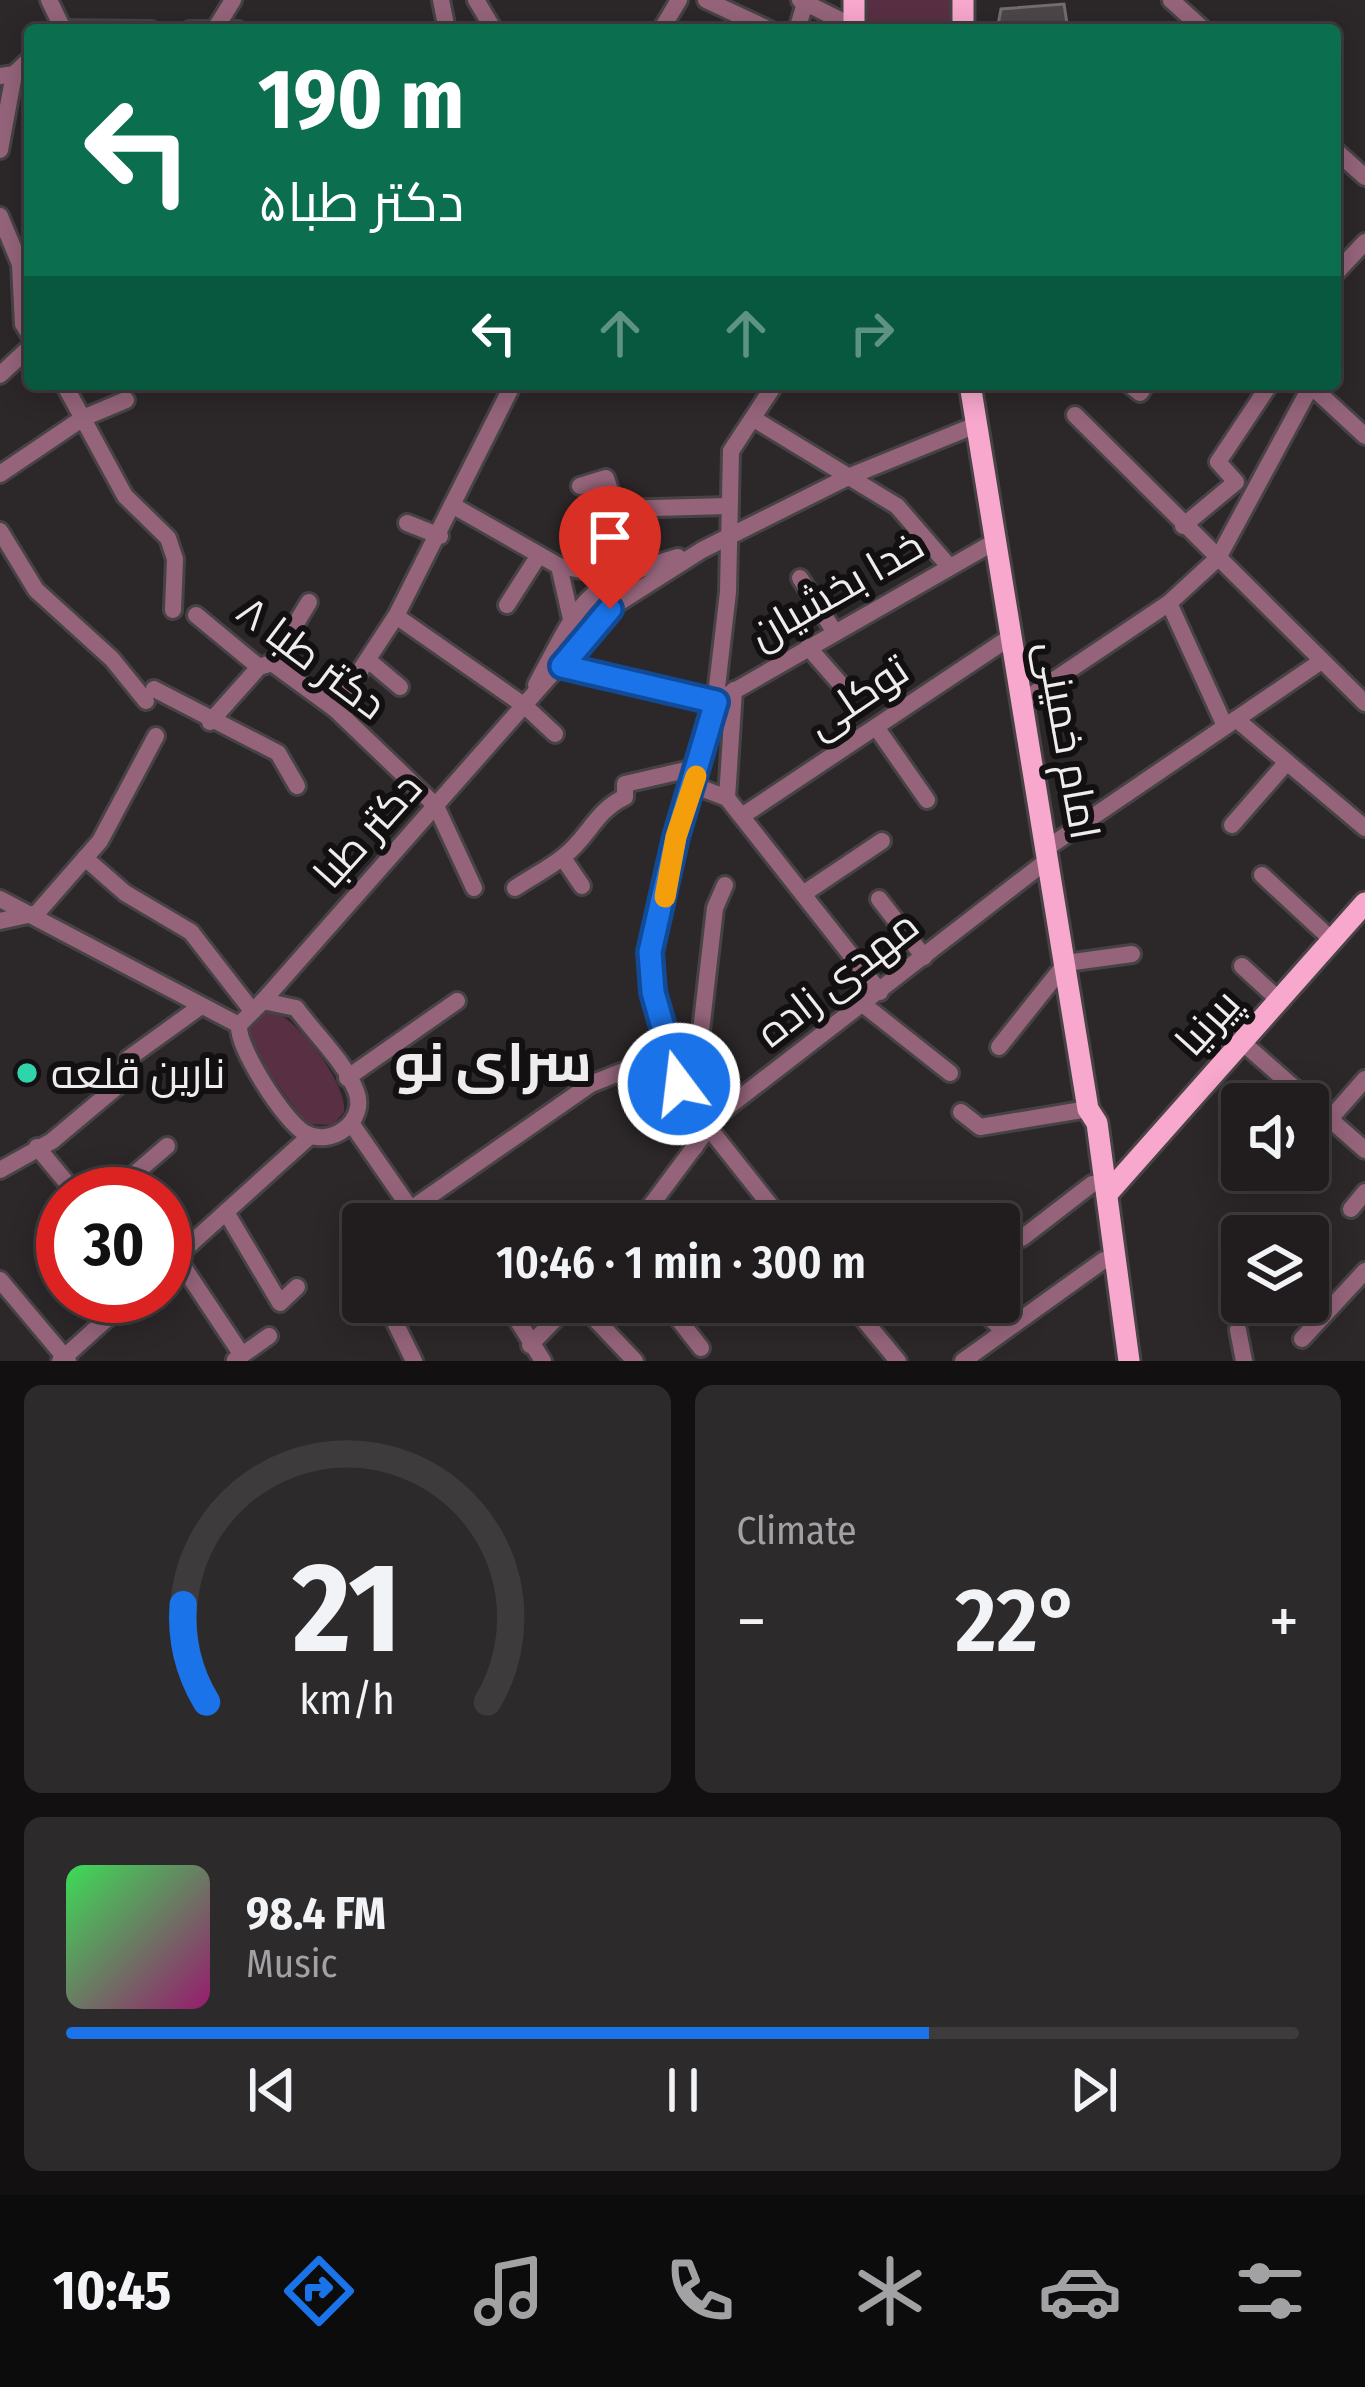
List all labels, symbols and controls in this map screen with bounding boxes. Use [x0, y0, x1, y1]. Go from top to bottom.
text: 190 m [258, 49, 464, 150]
icon: left [60, 72, 216, 228]
text: دکتر طبا۵ [258, 171, 464, 235]
icon: left [461, 300, 527, 366]
icon: ahead [587, 300, 653, 366]
icon: ahead [713, 300, 779, 366]
icon: right [839, 300, 905, 366]
pin [559, 486, 661, 609]
icon: arrive [577, 504, 643, 570]
street label: خدا بخشیان [741, 520, 932, 660]
street label: دکتر طبا ۸ [227, 586, 396, 730]
street label: امام خمینی [1023, 637, 1110, 844]
street label: توکلی [797, 645, 918, 749]
street label: دکتر طبا [303, 763, 432, 898]
street label: مهدی زاده [747, 900, 929, 1058]
street label: پیرنیا [1165, 979, 1252, 1068]
position arrow [616, 1021, 742, 1147]
district label: سرای نو [394, 1031, 592, 1095]
place label: نارین قلعه [51, 1049, 225, 1099]
marker: نارین قلعه [14, 1060, 40, 1086]
map controls [1221, 1083, 1329, 1323]
button: sound [1221, 1083, 1329, 1191]
speed limit sign: 30 [36, 1167, 192, 1323]
button: layers [1221, 1215, 1329, 1323]
text: 10:46 · 1 min · 300 m [496, 1236, 866, 1290]
text: Climate [737, 1508, 857, 1554]
text: 21 [292, 1534, 401, 1684]
text: 22° [955, 1567, 1080, 1675]
text: − [737, 1582, 766, 1661]
text: + [1269, 1582, 1299, 1661]
text: km/h [299, 1674, 395, 1725]
text: 98.4 FM [246, 1887, 386, 1941]
text: Music [246, 1941, 337, 1987]
icon: previous [239, 2057, 305, 2123]
icon: pause [650, 2057, 716, 2123]
icon: next [1061, 2057, 1127, 2123]
icon: directions [277, 2249, 361, 2333]
icon: music [467, 2249, 551, 2333]
icon: phone [658, 2249, 742, 2333]
icon: climate [848, 2249, 932, 2333]
icon: car [1038, 2249, 1122, 2333]
icon: filters [1228, 2249, 1312, 2333]
text: 10:45 [53, 2259, 171, 2323]

